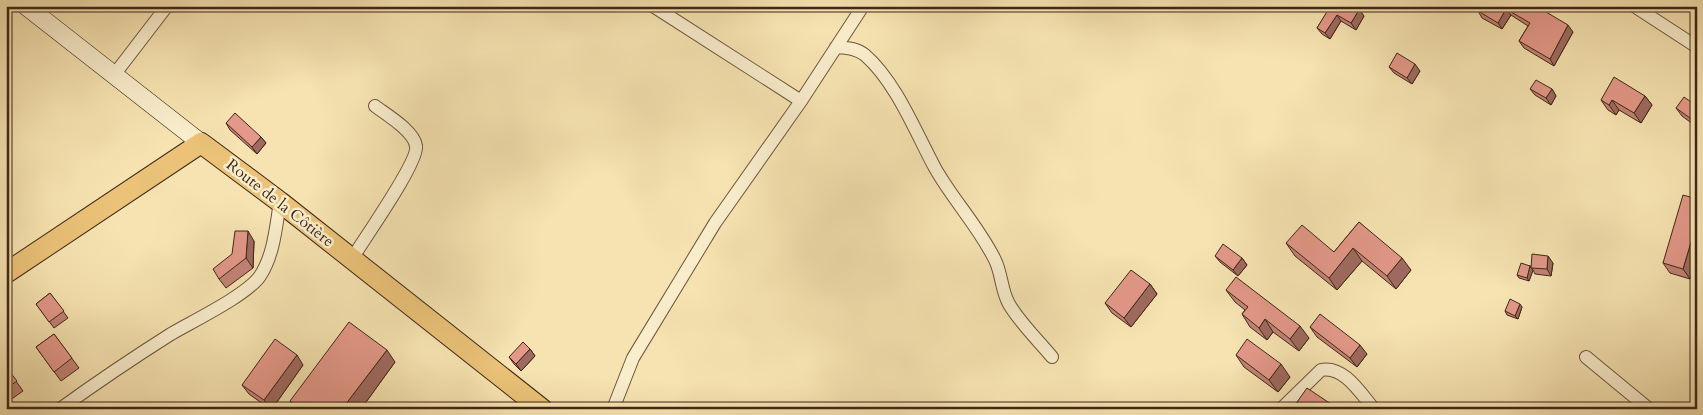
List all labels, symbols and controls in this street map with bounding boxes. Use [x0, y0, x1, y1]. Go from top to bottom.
street label: Route de la Côtière [221, 154, 339, 252]

